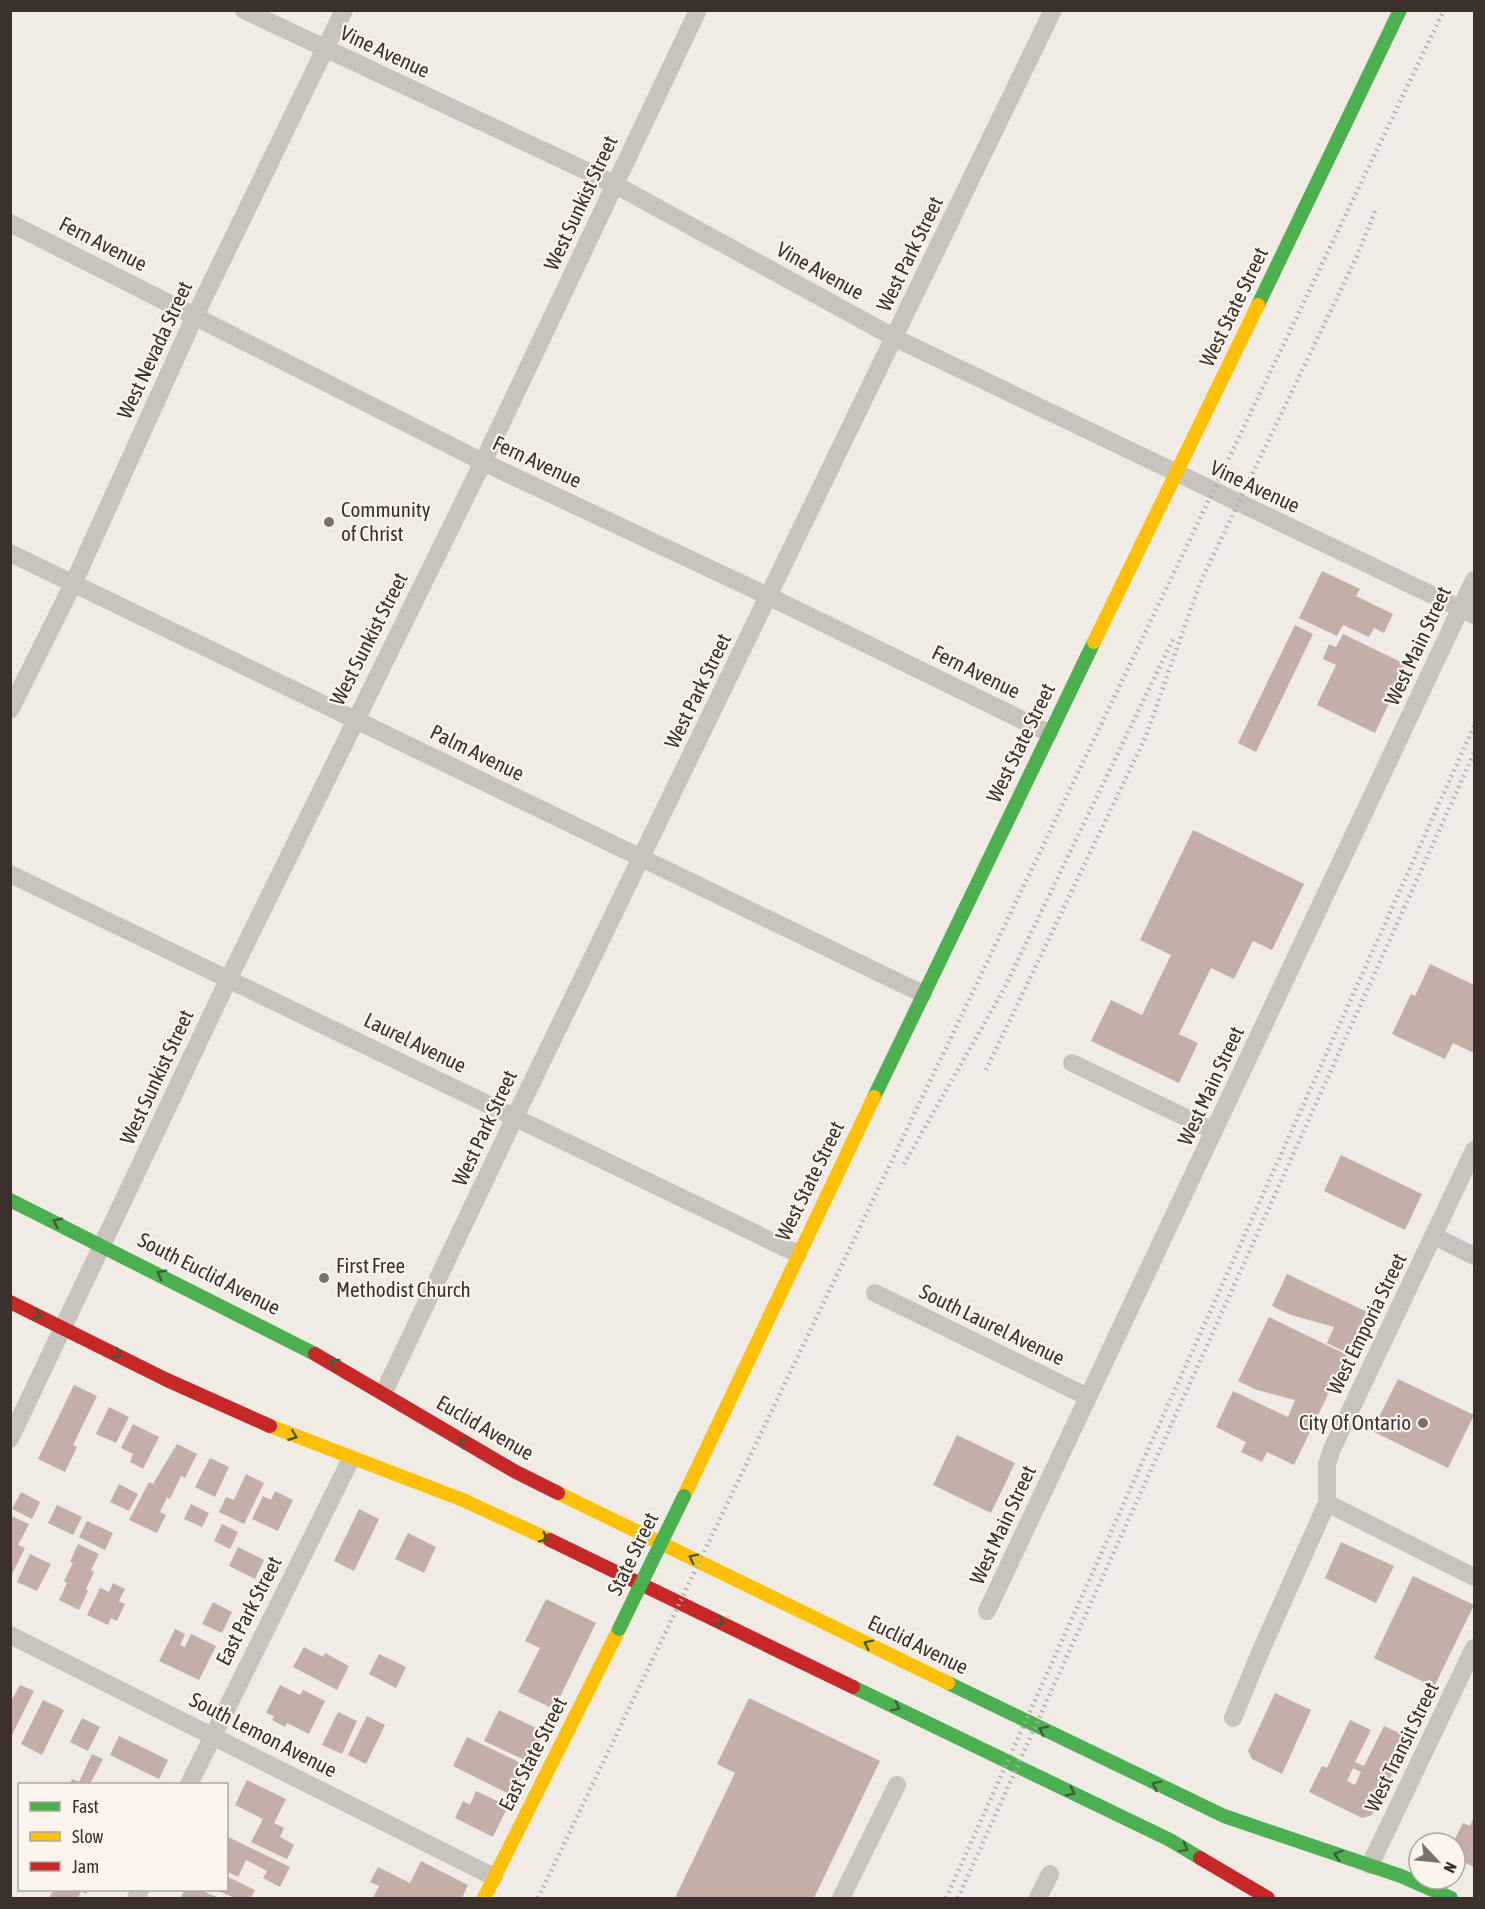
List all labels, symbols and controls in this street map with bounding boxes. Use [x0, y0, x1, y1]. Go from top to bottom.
street label: Vine Avenue [337, 20, 434, 82]
street label: West Sunkist Street [538, 132, 622, 274]
street label: West Park Street [871, 192, 947, 315]
street label: Fern Avenue [56, 211, 151, 275]
street label: Vine Avenue [773, 236, 868, 304]
street label: West State Street [1194, 243, 1272, 370]
street label: West Nevada Street [112, 277, 196, 422]
street label: Fern Avenue [489, 430, 586, 492]
street label: Vine Avenue [1207, 455, 1304, 517]
place label: Community of Christ [341, 497, 431, 545]
marker: Community of Christ [322, 515, 336, 529]
street label: West Sunkist Street [324, 568, 412, 709]
street label: West Main Street [1379, 582, 1455, 709]
street label: West Park Street [659, 629, 735, 752]
street label: Fern Avenue [928, 639, 1024, 703]
street label: West State Street [981, 679, 1059, 806]
street label: Palm Avenue [427, 719, 528, 785]
street label: West Sunkist Street [114, 1006, 198, 1148]
street label: Laurel Avenue [361, 1007, 470, 1077]
street label: West Main Street [1172, 1022, 1248, 1149]
street label: West Park Street [447, 1066, 521, 1189]
street label: West State Street [770, 1117, 848, 1244]
one-way arrow [53, 1218, 64, 1230]
street label: South Euclid Avenue [134, 1227, 284, 1319]
street label: West Emporia Street [1322, 1249, 1411, 1398]
place label: First Free Methodist Church [336, 1253, 471, 1301]
one-way arrow [156, 1269, 167, 1281]
marker: First Free Methodist Church [317, 1271, 331, 1285]
street label: South Laurel Avenue [916, 1279, 1069, 1370]
one-way arrow [31, 1308, 42, 1320]
one-way arrow [110, 1346, 121, 1358]
one-way arrow [329, 1359, 340, 1371]
street label: Euclid Avenue [433, 1390, 538, 1465]
place label: City Of Ontario [1299, 1410, 1411, 1434]
marker: City Of Ontario [1416, 1416, 1430, 1430]
one-way arrow [287, 1429, 298, 1441]
one-way arrow [458, 1438, 469, 1449]
street label: West Main Street [964, 1461, 1040, 1588]
street label: State Street [602, 1508, 662, 1599]
one-way arrow [538, 1530, 549, 1542]
street label: East Park Street [210, 1552, 286, 1669]
one-way arrow [689, 1554, 700, 1566]
street label: Euclid Avenue [865, 1610, 972, 1679]
one-way arrow [714, 1615, 725, 1627]
one-way arrow [864, 1640, 875, 1652]
street label: West Transit Street [1359, 1678, 1443, 1815]
street label: South Lemon Avenue [186, 1687, 341, 1782]
street label: East State Street [493, 1693, 571, 1814]
one-way arrow [889, 1700, 900, 1711]
one-way arrow [1039, 1725, 1050, 1737]
one-way arrow [1152, 1780, 1163, 1792]
legend [18, 1783, 228, 1891]
one-way arrow [1065, 1784, 1076, 1796]
text: Fast [72, 1796, 99, 1817]
text: Slow [72, 1826, 103, 1847]
north arrow [1407, 1831, 1467, 1891]
one-way arrow [1178, 1841, 1189, 1852]
one-way arrow [1333, 1849, 1344, 1862]
text: Jam [72, 1856, 99, 1877]
text: N [1440, 1859, 1461, 1876]

